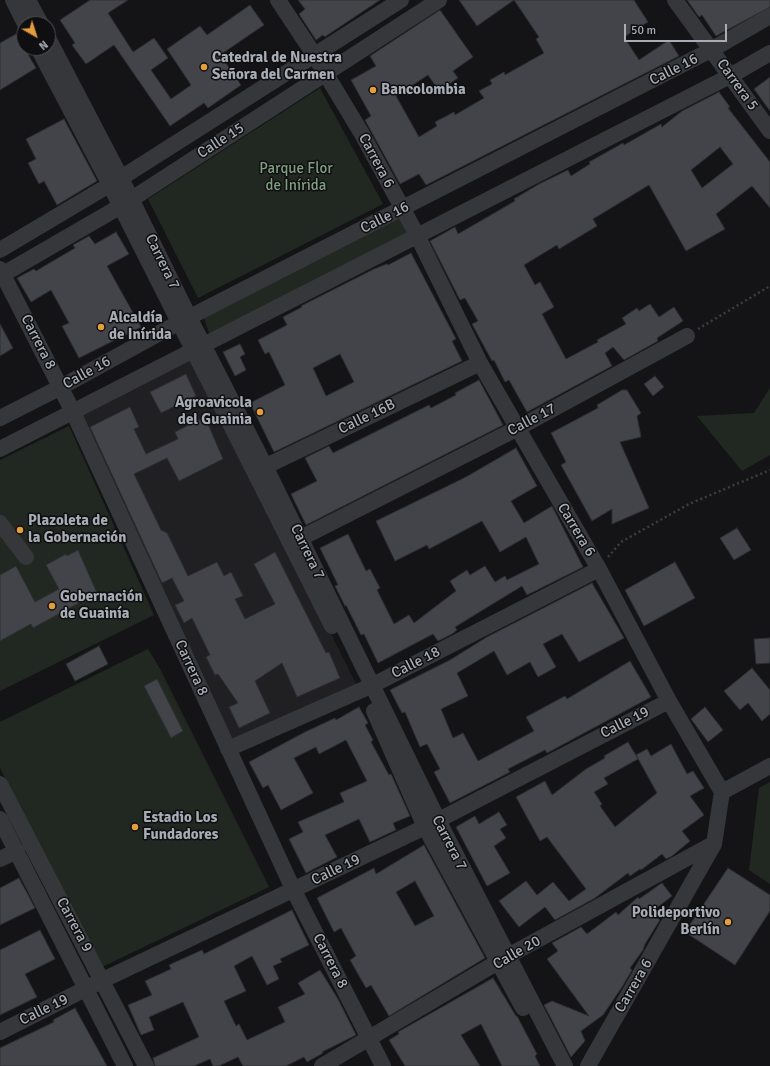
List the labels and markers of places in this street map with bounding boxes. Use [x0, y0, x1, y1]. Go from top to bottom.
place label: Catedral de Nuestra Señora del Carmen [212, 49, 342, 84]
marker: Catedral de Nuestra Señora del Carmen [199, 62, 209, 72]
place label: Bancolombia [381, 81, 466, 99]
marker: Bancolombia [368, 85, 378, 95]
place label: Alcaldía de Inírida [109, 309, 172, 344]
marker: Alcaldía de Inírida [96, 322, 106, 332]
place label: Agroavicola del Guainia [175, 394, 252, 429]
marker: Agroavicola del Guainia [255, 407, 265, 417]
place label: Plazoleta de la Gobernación [28, 512, 126, 547]
marker: Plazoleta de la Gobernación [15, 525, 25, 535]
place label: Gobernación de Guainía [60, 588, 143, 623]
marker: Gobernación de Guainía [47, 601, 57, 611]
place label: Estadio Los Fundadores [143, 809, 218, 844]
marker: Estadio Los Fundadores [130, 822, 140, 832]
place label: Polideportivo Berlín [632, 904, 720, 939]
marker: Polideportivo Berlín [723, 917, 733, 927]

